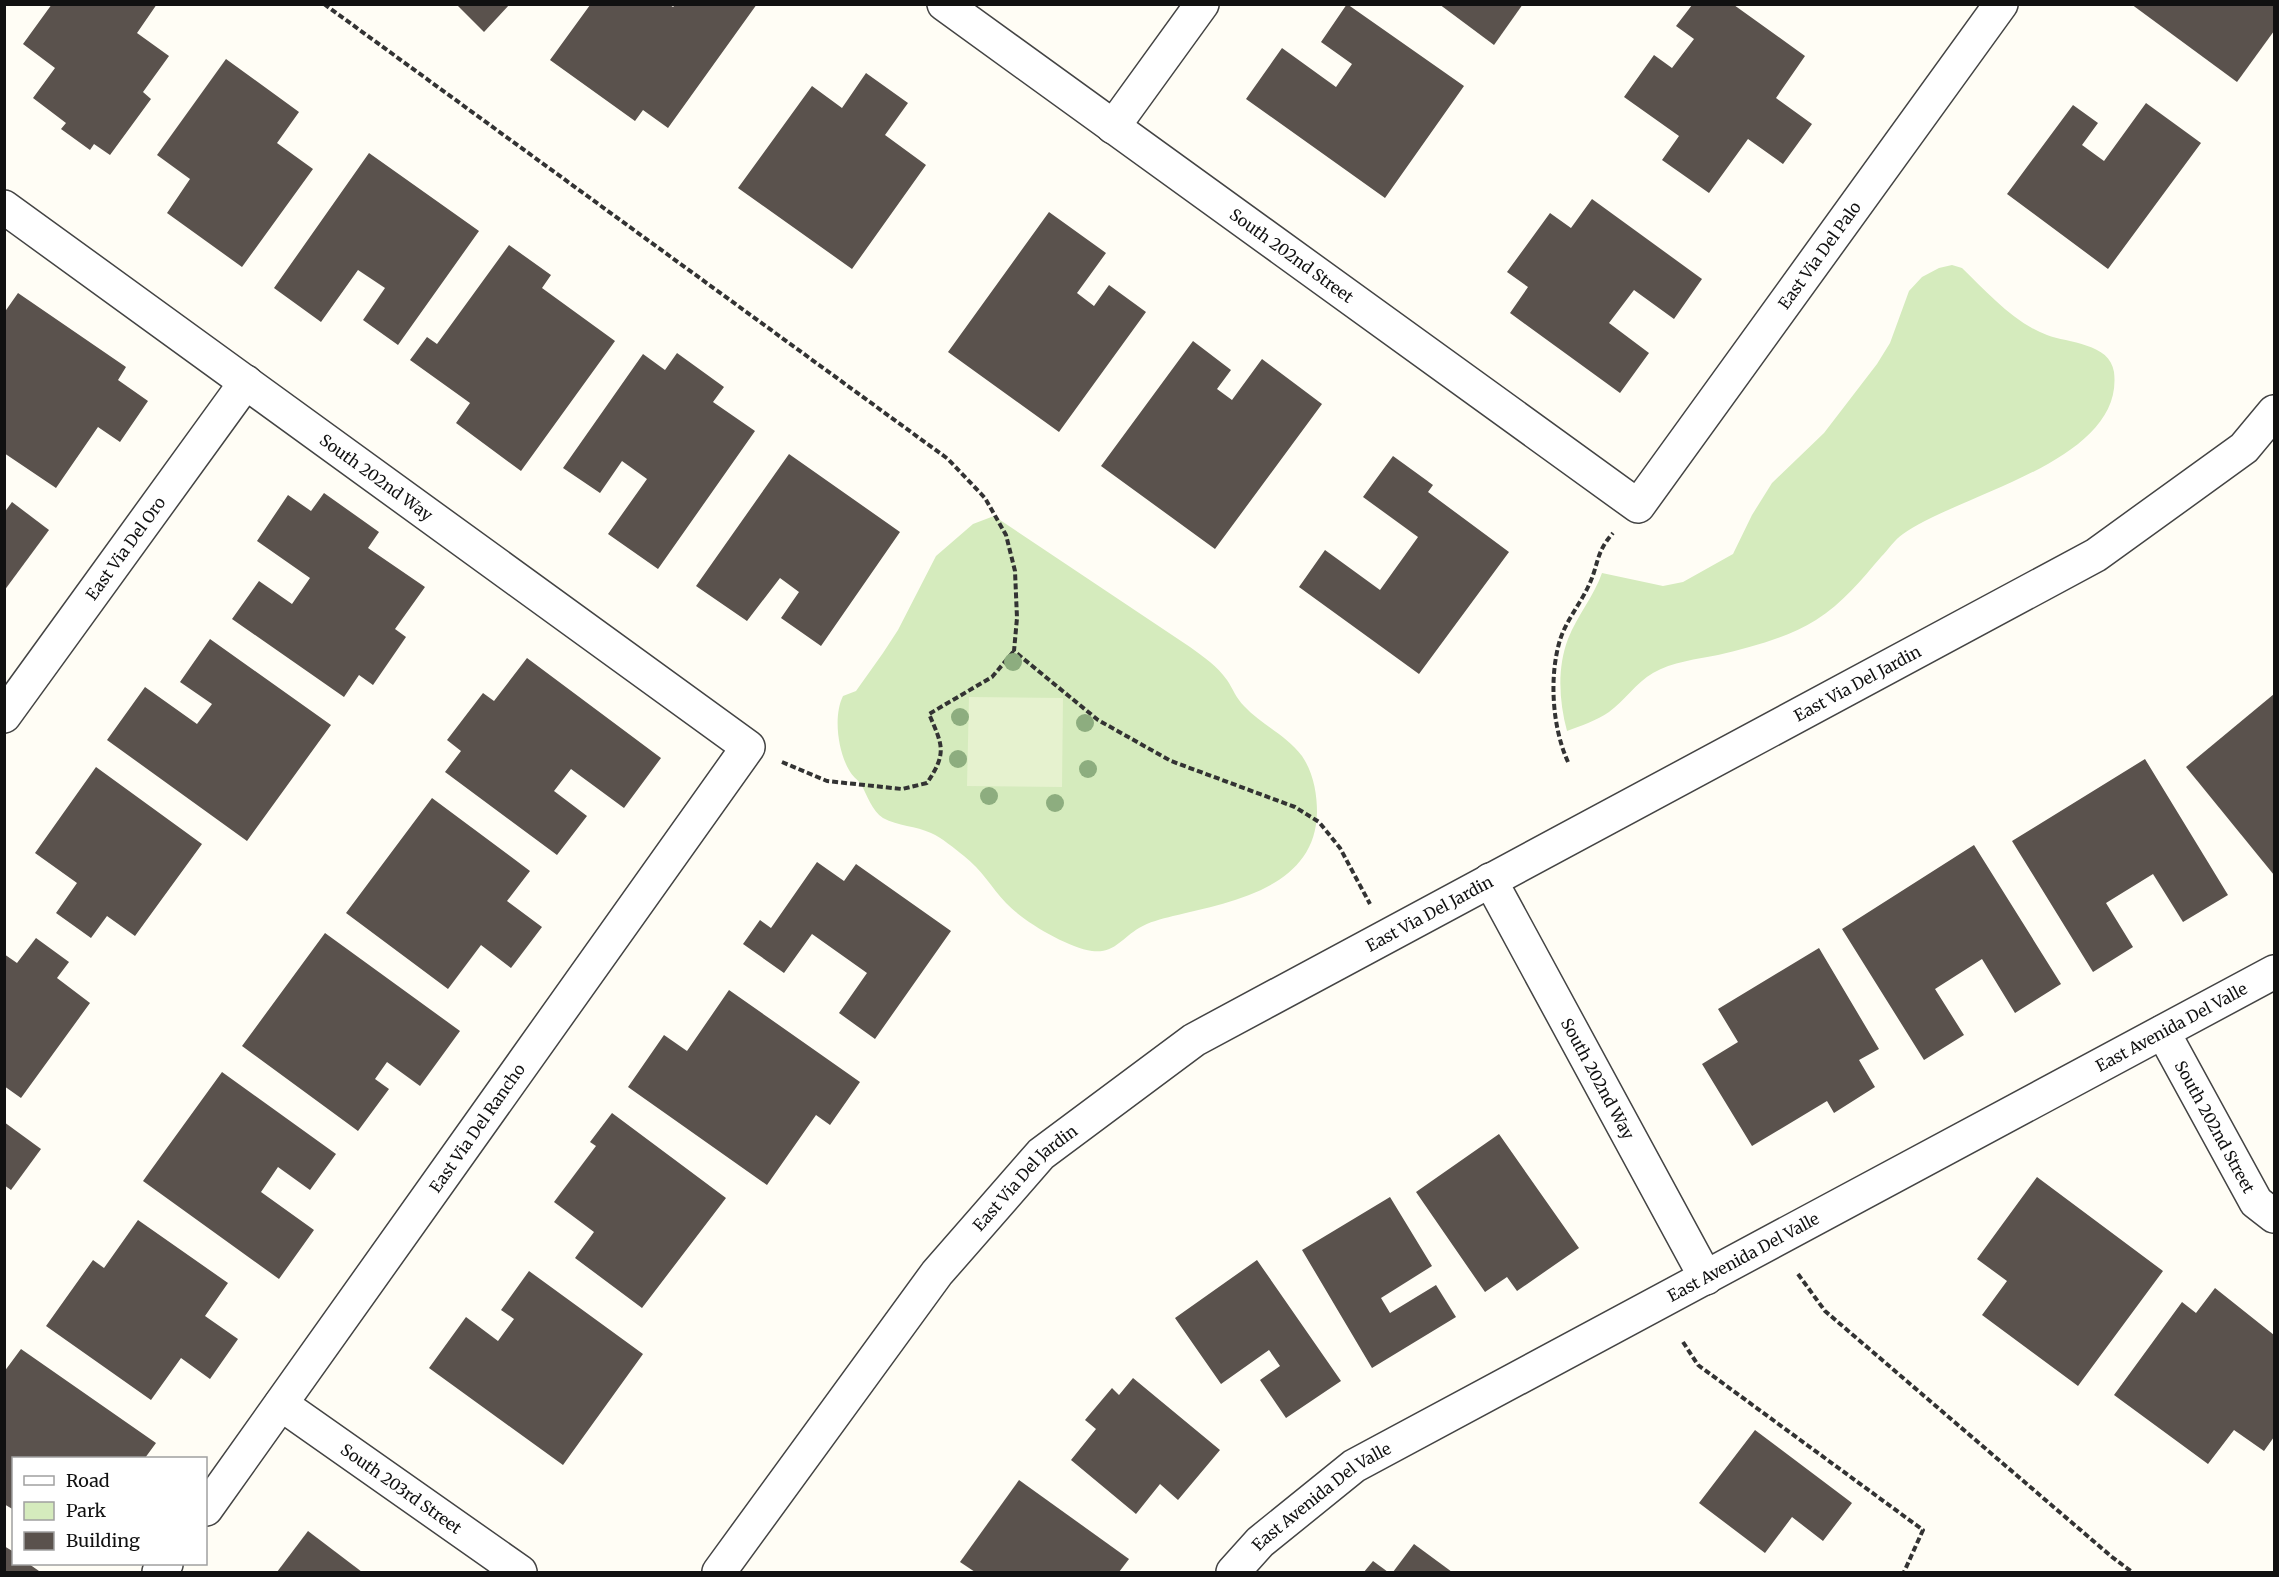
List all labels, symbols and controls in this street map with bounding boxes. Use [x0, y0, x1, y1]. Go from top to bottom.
street label: East Via Del Palo [1774, 198, 1865, 313]
street label: South 202nd Street [1226, 204, 1358, 307]
street label: South 202nd Way [316, 429, 437, 525]
street label: East Via Del Oro [81, 493, 170, 604]
street label: East Via Del Jardin [1790, 641, 1925, 726]
street label: East Via Del Jardin [1362, 871, 1497, 956]
street label: East Avenida Del Valle [2092, 978, 2251, 1076]
street label: South 202nd Way [1557, 1015, 1639, 1143]
street label: South 202nd Street [2171, 1057, 2259, 1197]
street label: East Via Del Rancho [425, 1060, 529, 1196]
street label: East Via Del Jardin [969, 1120, 1081, 1235]
street label: East Avenida Del Valle [1664, 1208, 1822, 1306]
street label: East Avenida Del Valle [1247, 1438, 1394, 1555]
street label: South 203rd Street [337, 1439, 466, 1538]
legend [12, 1457, 207, 1565]
text: Road [66, 1469, 110, 1492]
text: Park [66, 1499, 107, 1522]
text: Building [66, 1529, 140, 1552]

